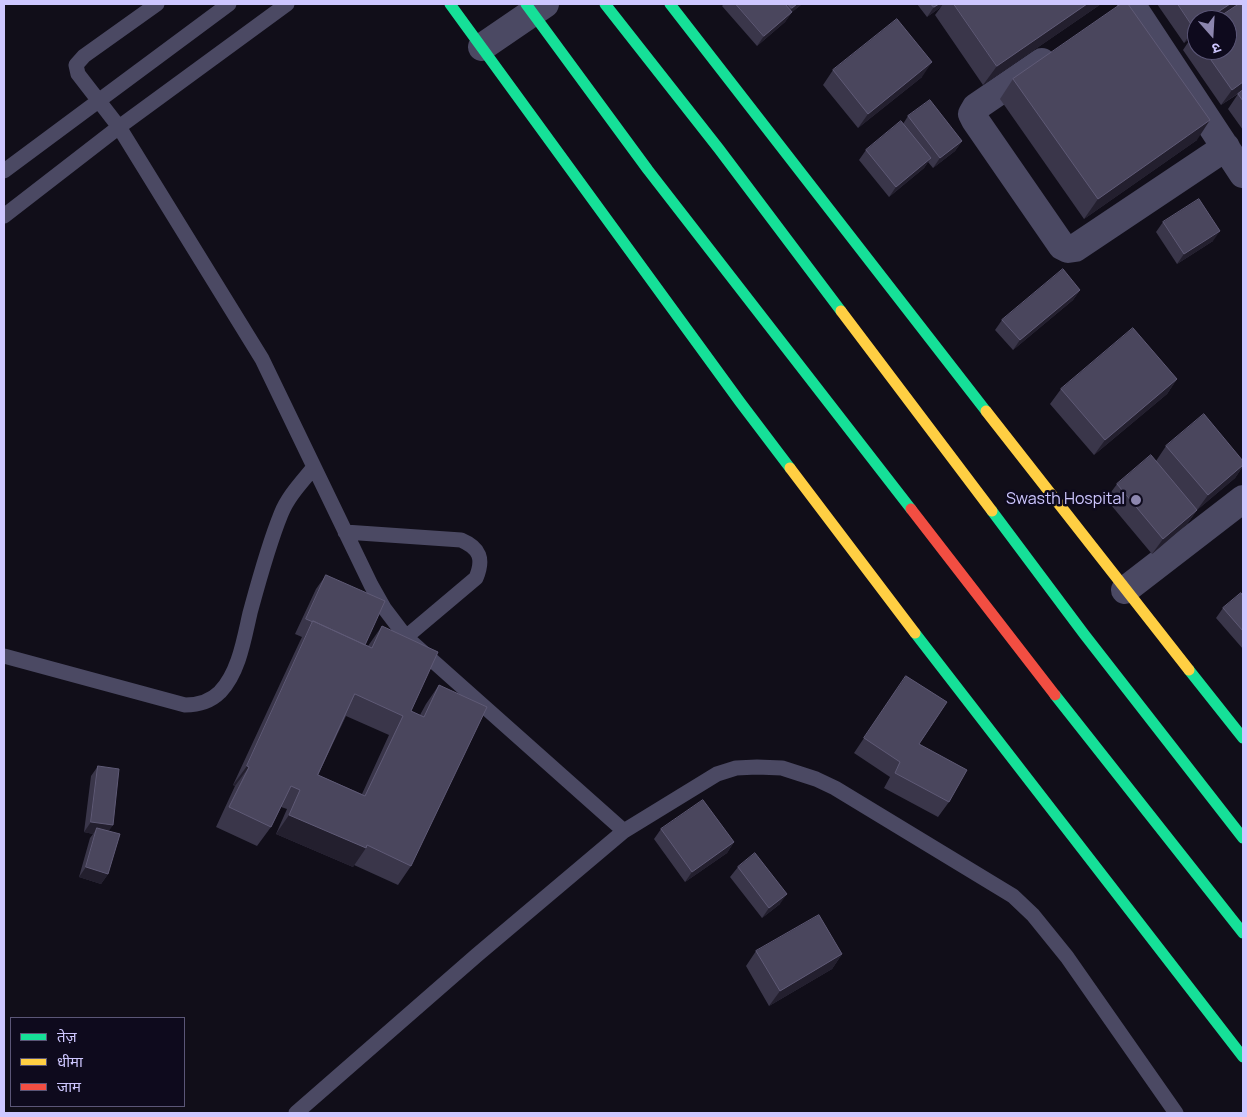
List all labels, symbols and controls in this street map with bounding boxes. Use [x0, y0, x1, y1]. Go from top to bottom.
north arrow [1187, 10, 1237, 60]
text: उ [1210, 38, 1224, 59]
place label: Swasth Hospital [1006, 490, 1125, 510]
marker: Swasth Hospital [1129, 493, 1143, 507]
legend [10, 1017, 185, 1107]
text: तेज़ [57, 1026, 77, 1047]
text: धीमा [57, 1051, 83, 1072]
text: जाम [57, 1076, 81, 1097]

